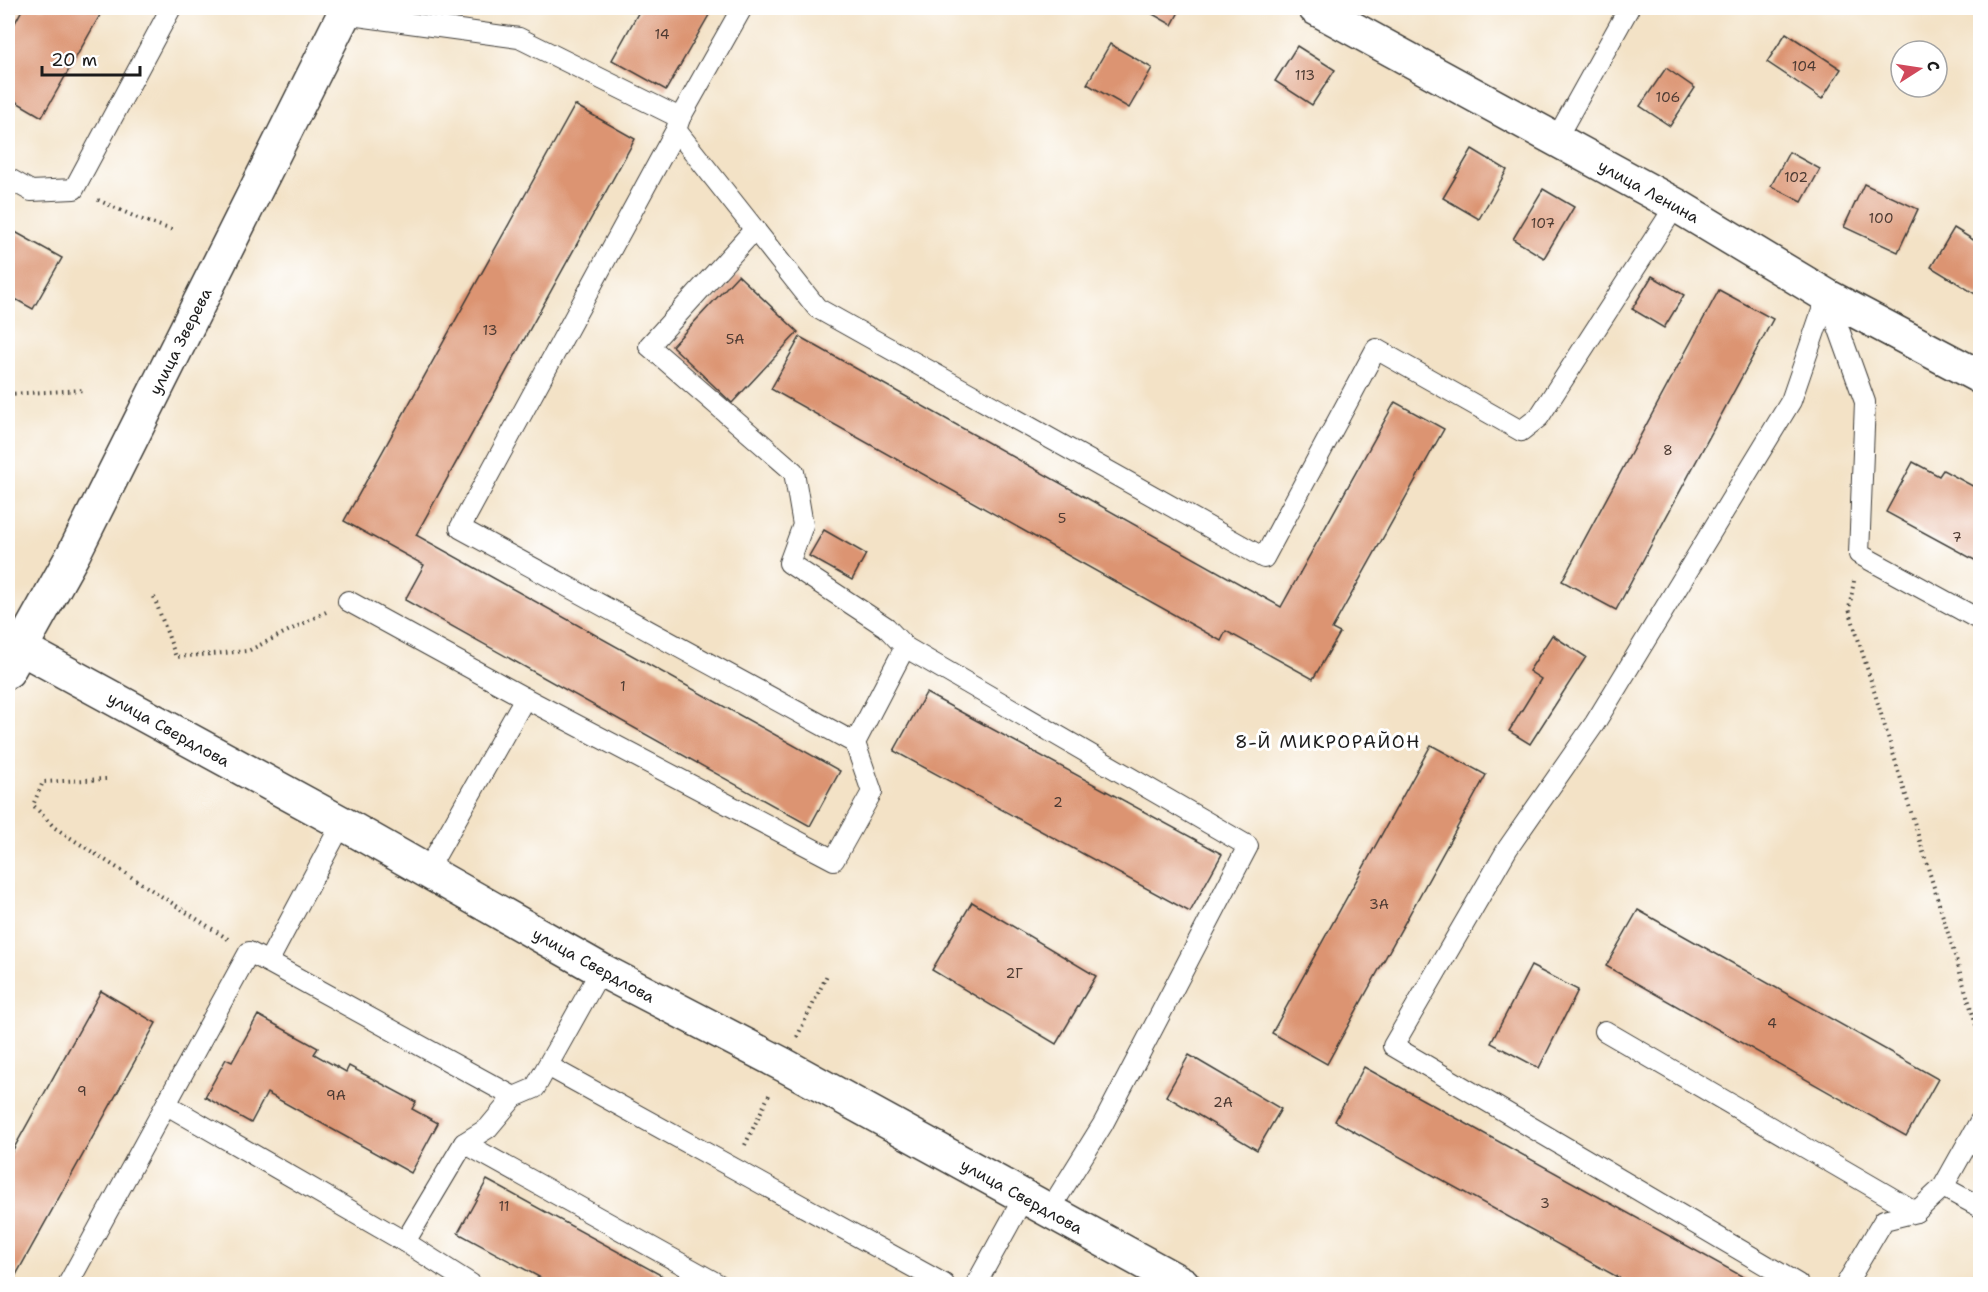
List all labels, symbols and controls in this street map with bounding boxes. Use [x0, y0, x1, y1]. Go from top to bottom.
house number: 14 [654, 25, 670, 43]
scale bar [42, 39, 140, 77]
north arrow [1889, 39, 1949, 99]
text: 20 m [51, 48, 97, 72]
house number: 104 [1792, 57, 1817, 75]
text: С [1922, 59, 1945, 73]
house number: 113 [1295, 66, 1315, 84]
house number: 106 [1656, 88, 1680, 106]
street label: улица Ленина [1595, 155, 1703, 228]
house number: 102 [1784, 168, 1808, 186]
house number: 100 [1869, 209, 1893, 227]
house number: 107 [1531, 214, 1555, 232]
street label: улица Зверева [144, 284, 216, 398]
house number: 13 [483, 321, 497, 339]
house number: 5А [726, 330, 744, 348]
house number: 8 [1663, 441, 1673, 459]
house number: 5 [1058, 509, 1066, 527]
house number: 7 [1952, 528, 1962, 546]
house number: 1 [620, 677, 626, 695]
street label: улица Свердлова [104, 687, 234, 772]
district label: 8-Й МИКРОРАЙОН [1235, 730, 1421, 754]
house number: 2 [1053, 793, 1063, 811]
house number: 3А [1369, 895, 1389, 913]
street label: улица Свердлова [529, 923, 659, 1008]
house number: 2Г [1005, 964, 1023, 982]
house number: 4 [1767, 1014, 1777, 1032]
house number: 9 [77, 1082, 87, 1100]
house number: 9А [326, 1086, 346, 1104]
house number: 2А [1213, 1093, 1233, 1111]
street label: улица Свердлова [957, 1154, 1087, 1239]
house number: 3 [1540, 1194, 1550, 1212]
house number: 11 [498, 1197, 510, 1215]

